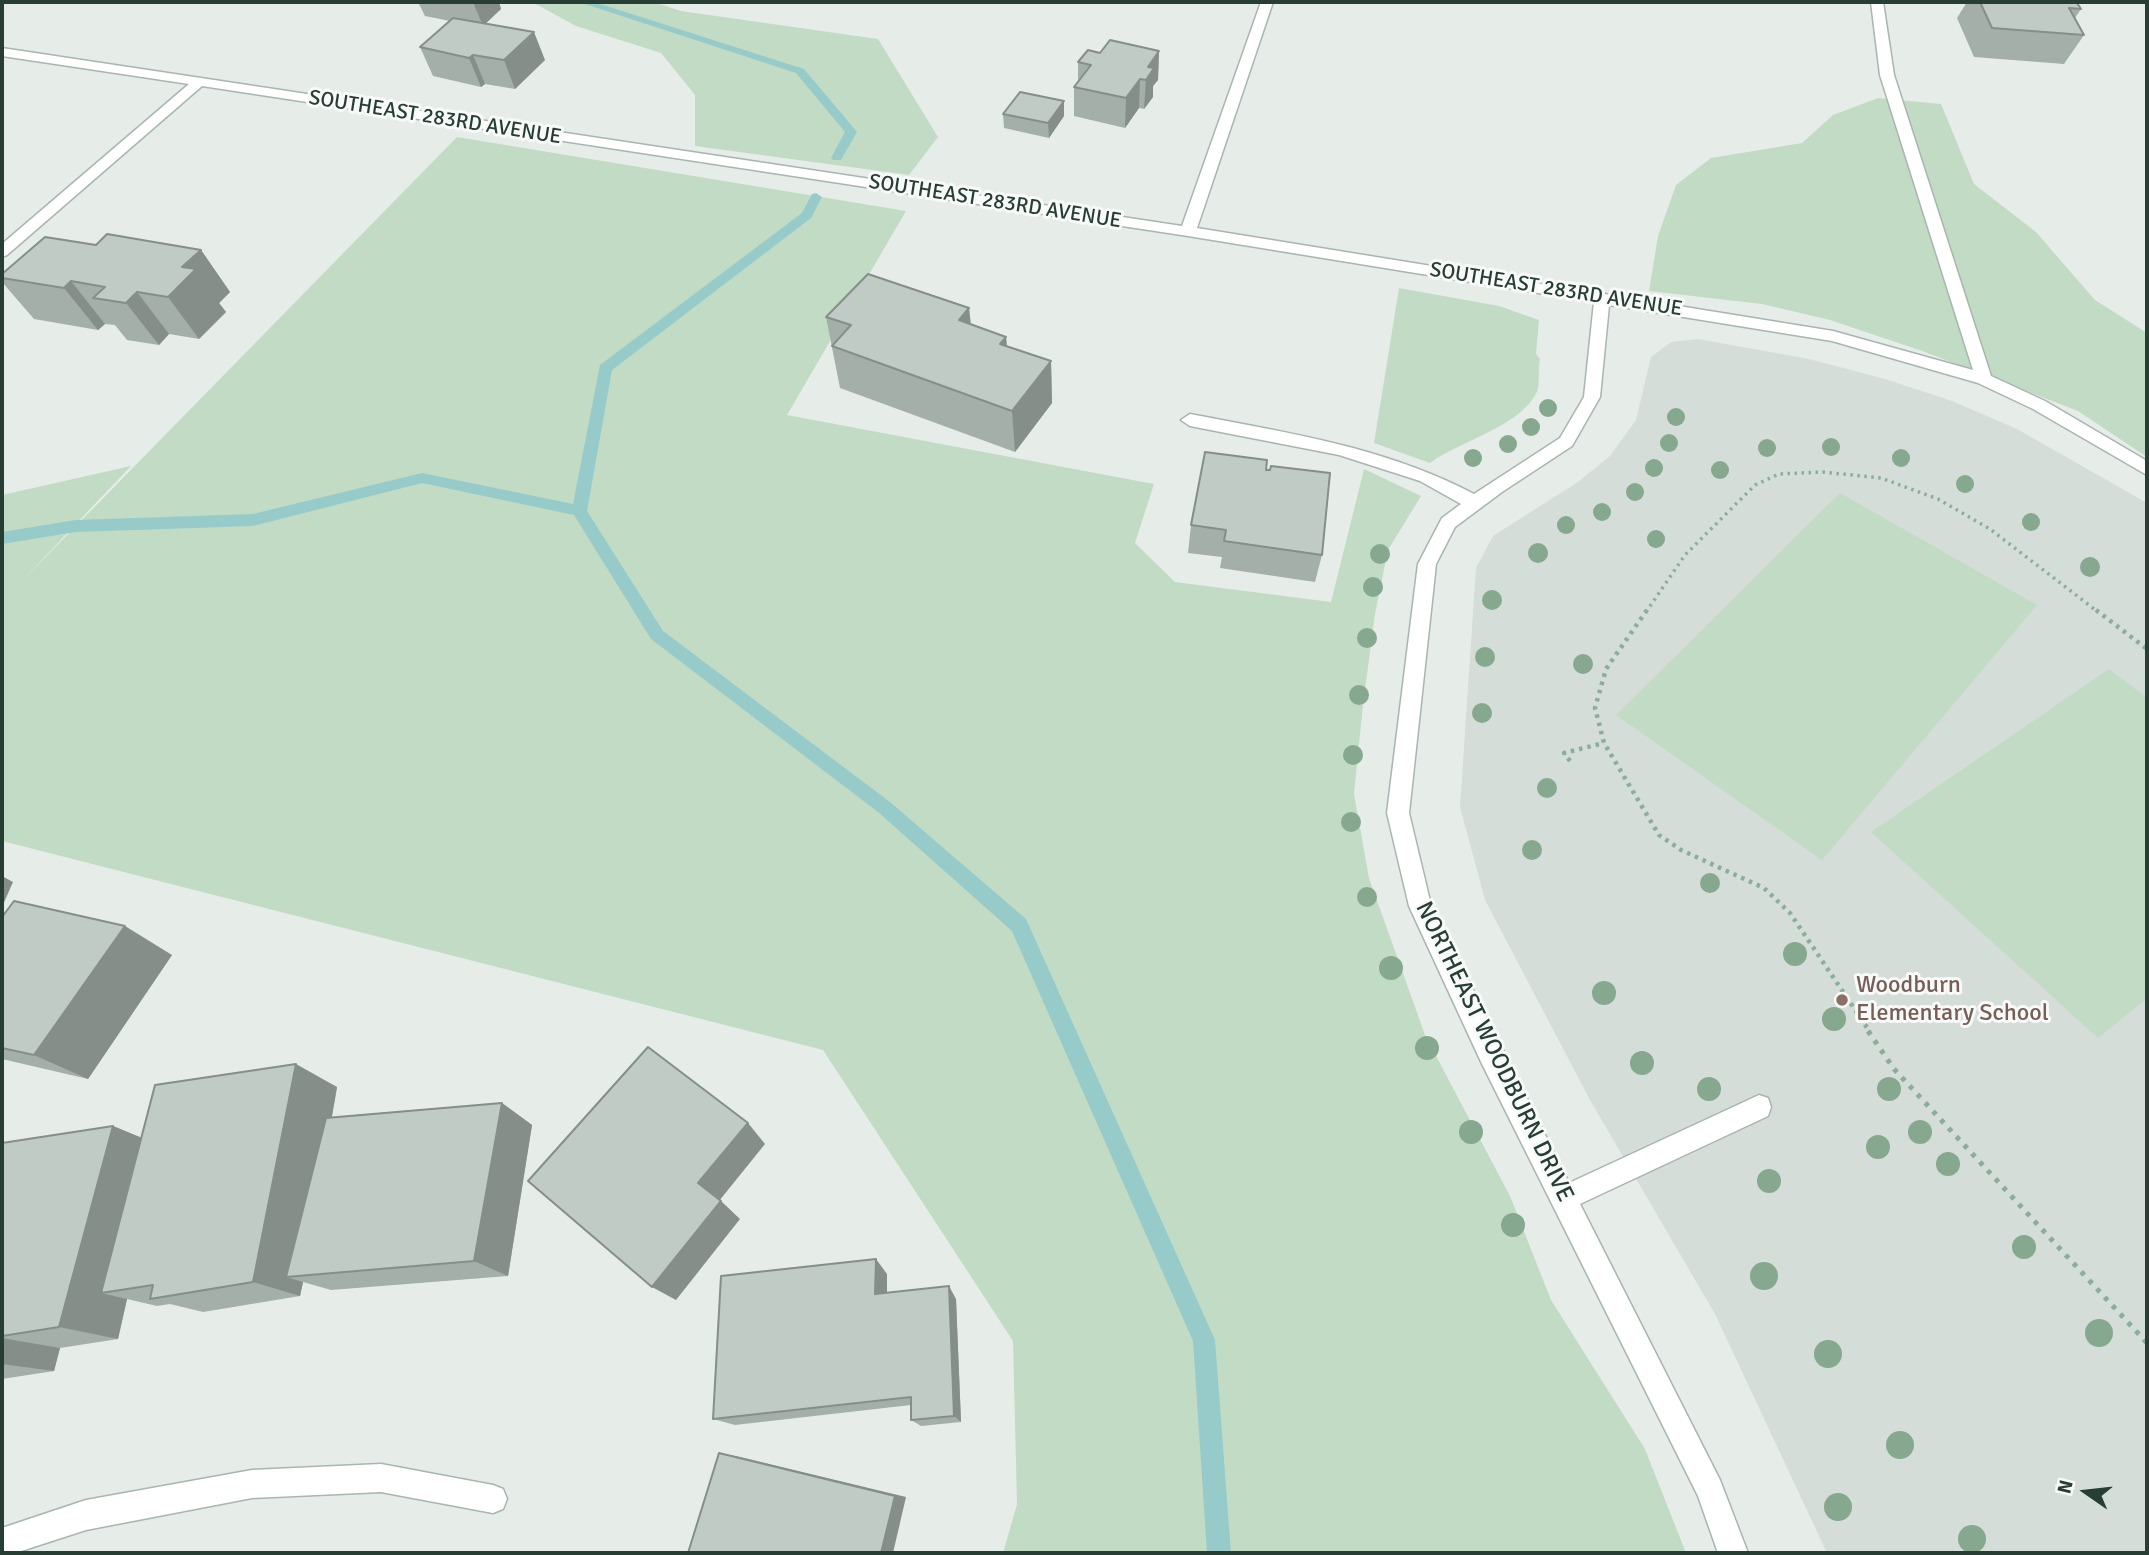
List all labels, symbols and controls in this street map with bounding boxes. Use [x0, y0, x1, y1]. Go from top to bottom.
street label: SOUTHEAST 283RD AVENUE [307, 86, 563, 150]
street label: SOUTHEAST 283RD AVENUE [867, 170, 1123, 234]
street label: SOUTHEAST 283RD AVENUE [1428, 258, 1684, 322]
street label: NORTHEAST WOODBURN DRIVE [1409, 897, 1579, 1207]
place label: Woodburn Elementary School [1856, 972, 2049, 1028]
marker: Woodburn Elementary School [1834, 992, 1850, 1008]
north arrow [2051, 1457, 2121, 1527]
text: N [2052, 1478, 2079, 1496]

